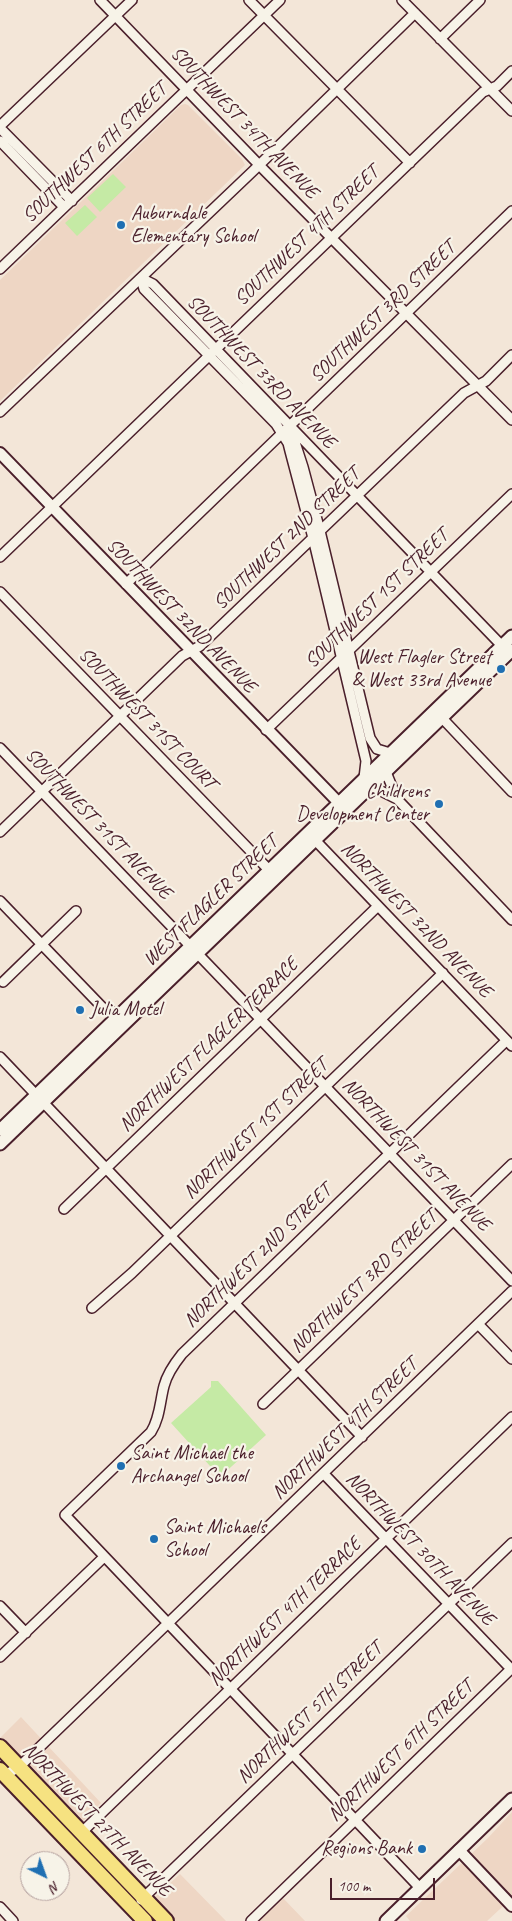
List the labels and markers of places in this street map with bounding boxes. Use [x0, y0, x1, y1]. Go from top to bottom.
place label: Auburndale Elementary School [131, 202, 256, 249]
marker: Auburndale Elementary School [115, 219, 127, 231]
place label: West Flagler Street & West 33rd Avenue [352, 646, 491, 693]
marker: West Flagler Street & West 33rd Avenue [495, 663, 507, 675]
place label: Childrens Development Center [296, 780, 429, 827]
marker: Childrens Development Center [433, 798, 445, 810]
place label: Julia Motel [90, 998, 161, 1022]
marker: Julia Motel [74, 1004, 86, 1016]
place label: Saint Michael the Archangel School [131, 1442, 253, 1489]
marker: Saint Michael the Archangel School [115, 1460, 127, 1472]
place label: Saint Michaels School [164, 1516, 266, 1563]
marker: Saint Michaels School [148, 1533, 160, 1545]
place label: Regions Bank [321, 1837, 412, 1861]
marker: Regions Bank [416, 1843, 428, 1855]

